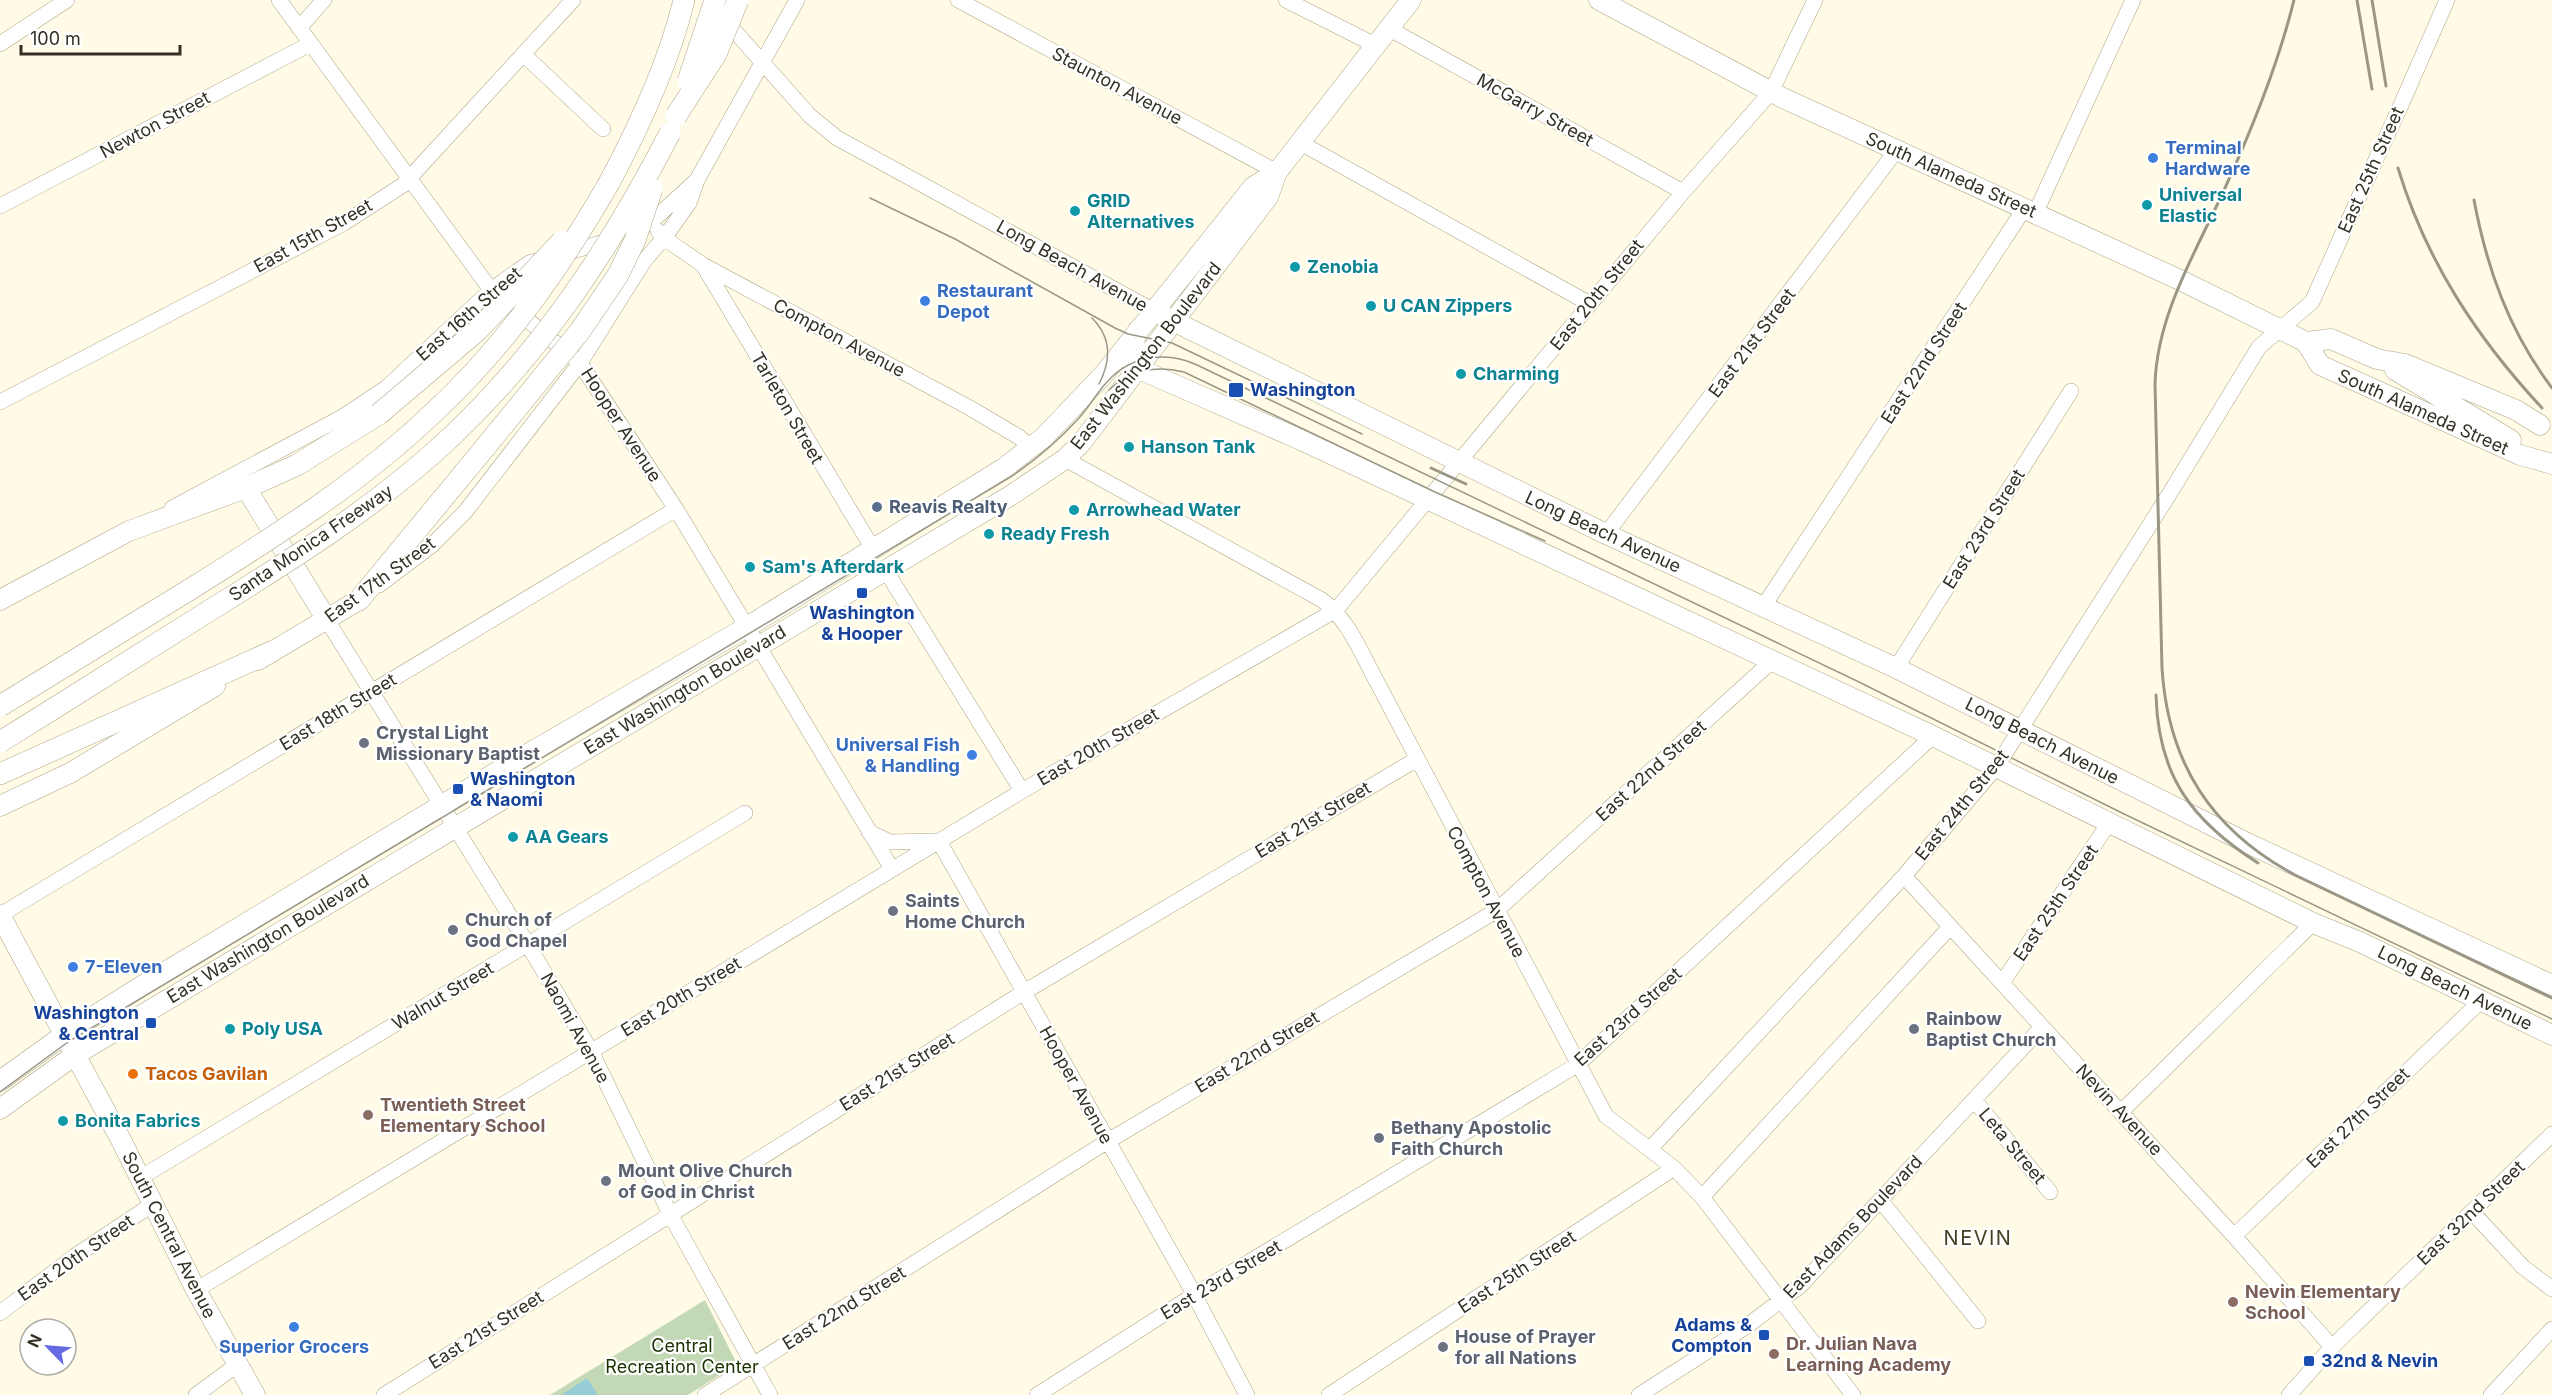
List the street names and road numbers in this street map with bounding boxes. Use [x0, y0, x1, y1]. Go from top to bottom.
street label: Staunton Avenue [1049, 42, 1186, 129]
street label: McGarry Street [1473, 69, 1597, 150]
street label: Newton Street [96, 87, 213, 162]
street label: East 25th Street [2333, 103, 2408, 236]
street label: South Alameda Street [1863, 127, 2040, 222]
street label: East 15th Street [250, 194, 376, 277]
street label: Long Beach Avenue [993, 215, 1151, 316]
street label: East 20th Street [1546, 235, 1648, 354]
street label: East Washington Boulevard [1066, 258, 1225, 454]
street label: East 16th Street [412, 262, 526, 365]
street label: East 21st Street [1704, 284, 1799, 401]
street label: Compton Avenue [770, 294, 909, 381]
street label: East 22nd Street [1876, 298, 1971, 428]
street label: Tarleton Street [747, 348, 828, 467]
street label: Hooper Avenue [577, 364, 666, 486]
street label: South Alameda Street [2335, 364, 2512, 459]
street label: East 23rd Street [1938, 465, 2029, 592]
street label: Santa Monica Freeway [225, 480, 397, 605]
street label: Long Beach Avenue [1522, 486, 1684, 577]
street label: East 17th Street [320, 532, 439, 627]
street label: East Washington Boulevard [580, 621, 790, 758]
street label: East 18th Street [276, 668, 400, 755]
street label: Long Beach Avenue [1962, 693, 2122, 788]
street label: East 20th Street [1033, 703, 1162, 790]
street label: East 22nd Street [1591, 716, 1710, 826]
street label: East 24th Street [1911, 745, 2013, 864]
street label: East 21st Street [1251, 777, 1374, 862]
street label: Compton Avenue [1443, 822, 1530, 961]
street label: East 25th Street [2009, 841, 2102, 965]
street label: East Washington Boulevard [163, 870, 373, 1007]
street label: Long Beach Avenue [2374, 941, 2536, 1034]
street label: East 20th Street [617, 952, 745, 1041]
street label: Walnut Street [388, 957, 497, 1034]
street label: East 23rd Street [1570, 963, 1686, 1070]
street label: Naomi Avenue [536, 969, 614, 1087]
street label: East 22nd Street [1191, 1006, 1323, 1097]
street label: Hooper Avenue [1035, 1022, 1118, 1147]
street label: East 21st Street [836, 1028, 958, 1115]
street label: Nevin Avenue [2072, 1060, 2167, 1160]
street label: East 27th Street [2302, 1063, 2414, 1172]
street label: Leta Street [1975, 1103, 2050, 1188]
street label: South Central Avenue [118, 1148, 221, 1322]
street label: East Adams Boulevard [1779, 1151, 1926, 1303]
street label: East 32nd Street [2413, 1156, 2529, 1269]
street label: East 20th Street [14, 1210, 138, 1305]
street label: East 25th Street [1454, 1226, 1579, 1317]
street label: East 23rd Street [1157, 1235, 1285, 1324]
street label: East 22nd Street [778, 1261, 909, 1354]
street label: East 21st Street [425, 1286, 547, 1373]

